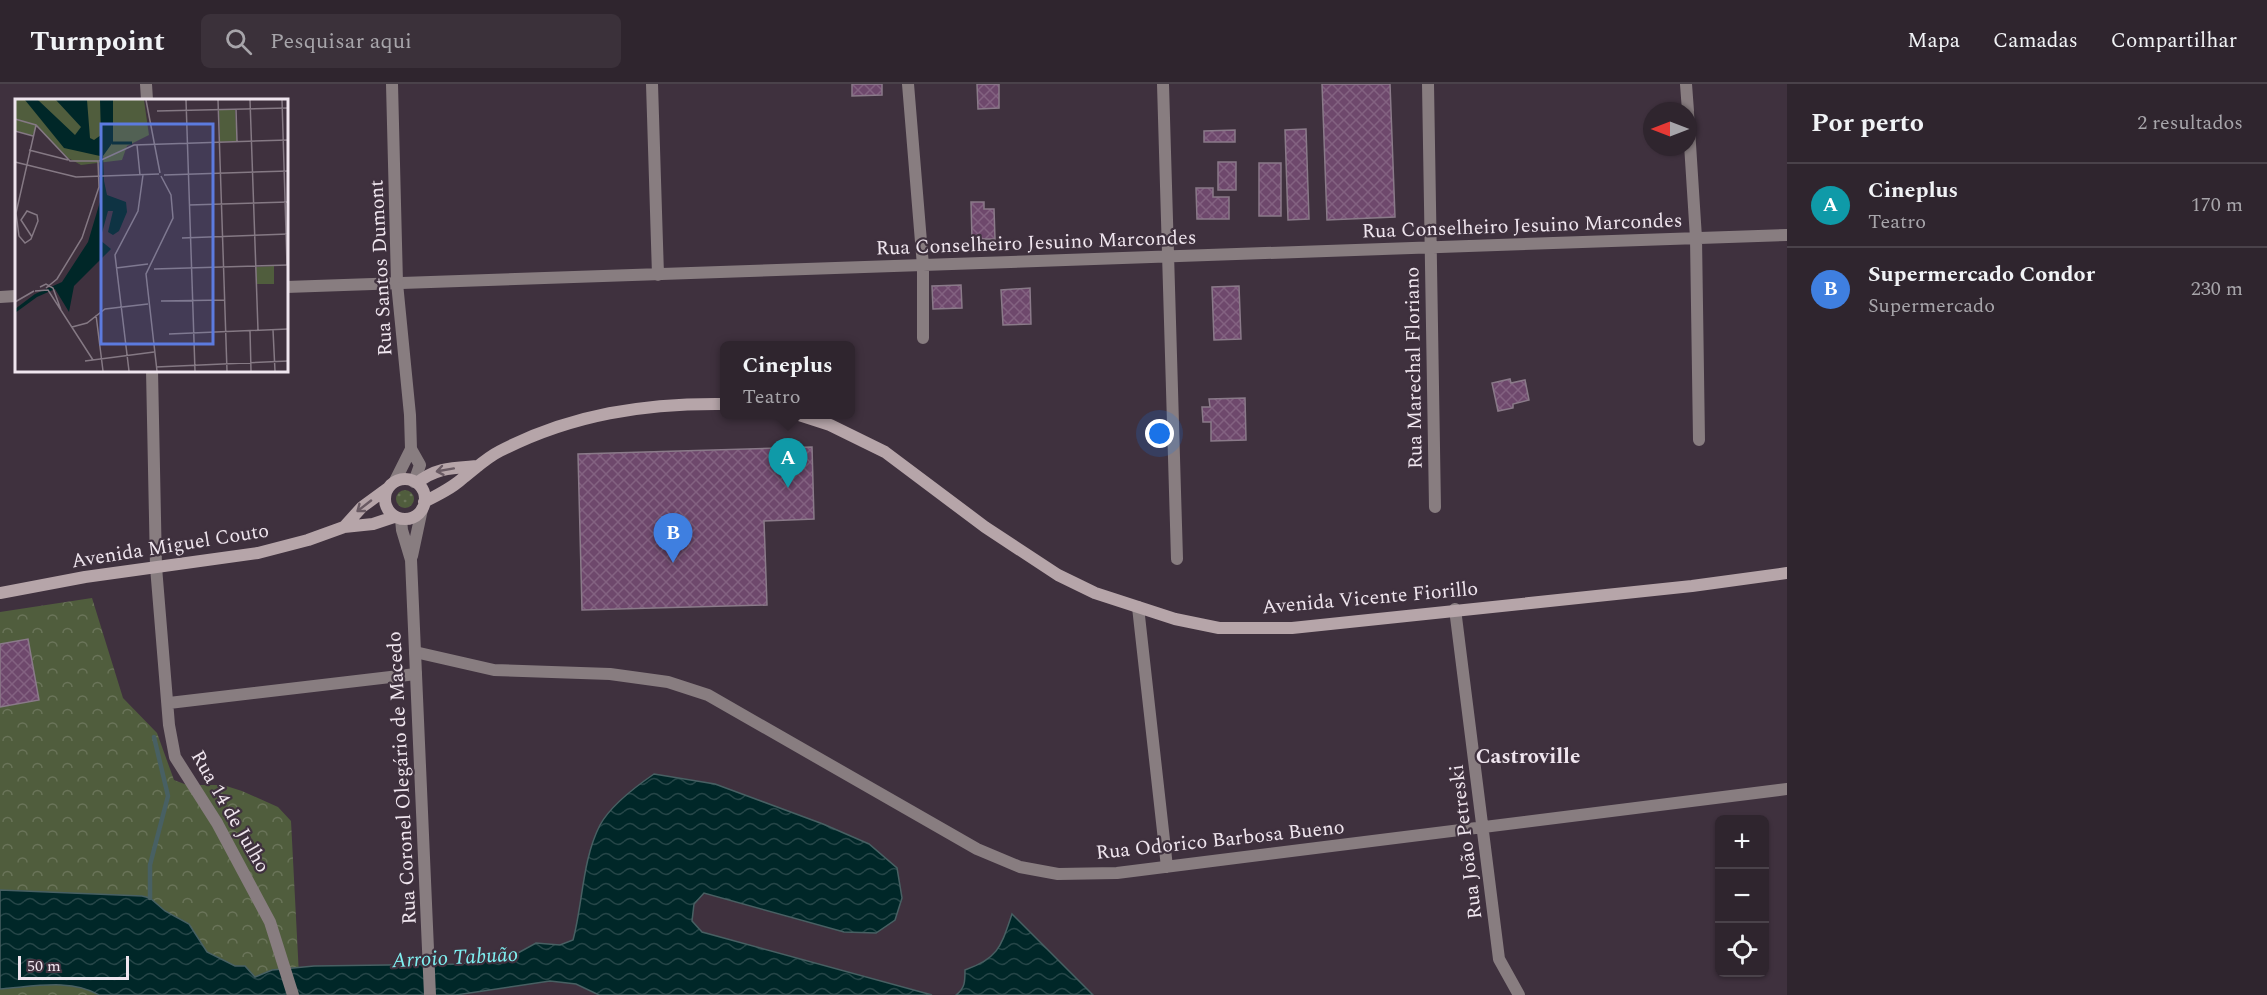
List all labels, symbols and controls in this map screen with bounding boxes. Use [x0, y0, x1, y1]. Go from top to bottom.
search box [201, 14, 621, 68]
text: Turnpoint [30, 20, 165, 63]
icon: search [222, 25, 255, 58]
text: Pesquisar aqui [270, 25, 412, 58]
text: Mapa [1907, 25, 1960, 57]
text: Camadas [1993, 25, 2078, 57]
text: Compartilhar [2111, 25, 2237, 57]
inset map [15, 99, 288, 372]
north arrow [1643, 102, 1697, 156]
text: Por perto [1811, 103, 1924, 143]
text: 2 resultados [2137, 108, 2243, 138]
text: Cineplus [1868, 174, 1958, 207]
street label: Rua Santos Dumont [361, 179, 401, 357]
text: A [1823, 190, 1838, 220]
text: 170 m [2191, 190, 2243, 220]
street label: Rua Conselheiro Jesuino Marcondes [1361, 205, 1683, 247]
text: Teatro [1868, 207, 1926, 237]
street label: Rua Conselheiro Jesuino Marcondes [875, 222, 1197, 264]
text: Supermercado Condor [1868, 258, 2095, 291]
street label: Rua Marechal Floriano [1397, 267, 1431, 469]
text: B [1823, 274, 1838, 304]
text: 230 m [2191, 274, 2243, 304]
text: Supermercado [1868, 291, 1995, 321]
popup [720, 341, 855, 419]
text: Cineplus [742, 349, 833, 382]
text: Teatro [742, 382, 800, 412]
your location [1145, 419, 1174, 448]
pin: A [768, 438, 808, 488]
one-way arrow [436, 464, 456, 475]
one-way arrow [356, 499, 372, 512]
pin: B [654, 514, 692, 563]
street label: Avenida Miguel Couto [69, 516, 271, 576]
street label: Avenida Vicente Fiorillo [1261, 574, 1479, 622]
street label: Rua Coronel Olegário de Macedo [379, 630, 425, 925]
district label: Castroville [1476, 741, 1580, 773]
street label: Rua 14 de Julho [183, 745, 277, 878]
street label: Rua João Petreski [1442, 763, 1490, 921]
street label: Rua Odorico Barbosa Bueno [1094, 812, 1346, 868]
map controls [1715, 815, 1769, 977]
button: + [1715, 815, 1769, 869]
button: − [1715, 869, 1769, 923]
button: locate [1715, 923, 1769, 977]
water label: Arroio Tabuão [390, 939, 519, 977]
scale bar [18, 953, 129, 980]
text: 50 m [27, 954, 61, 978]

